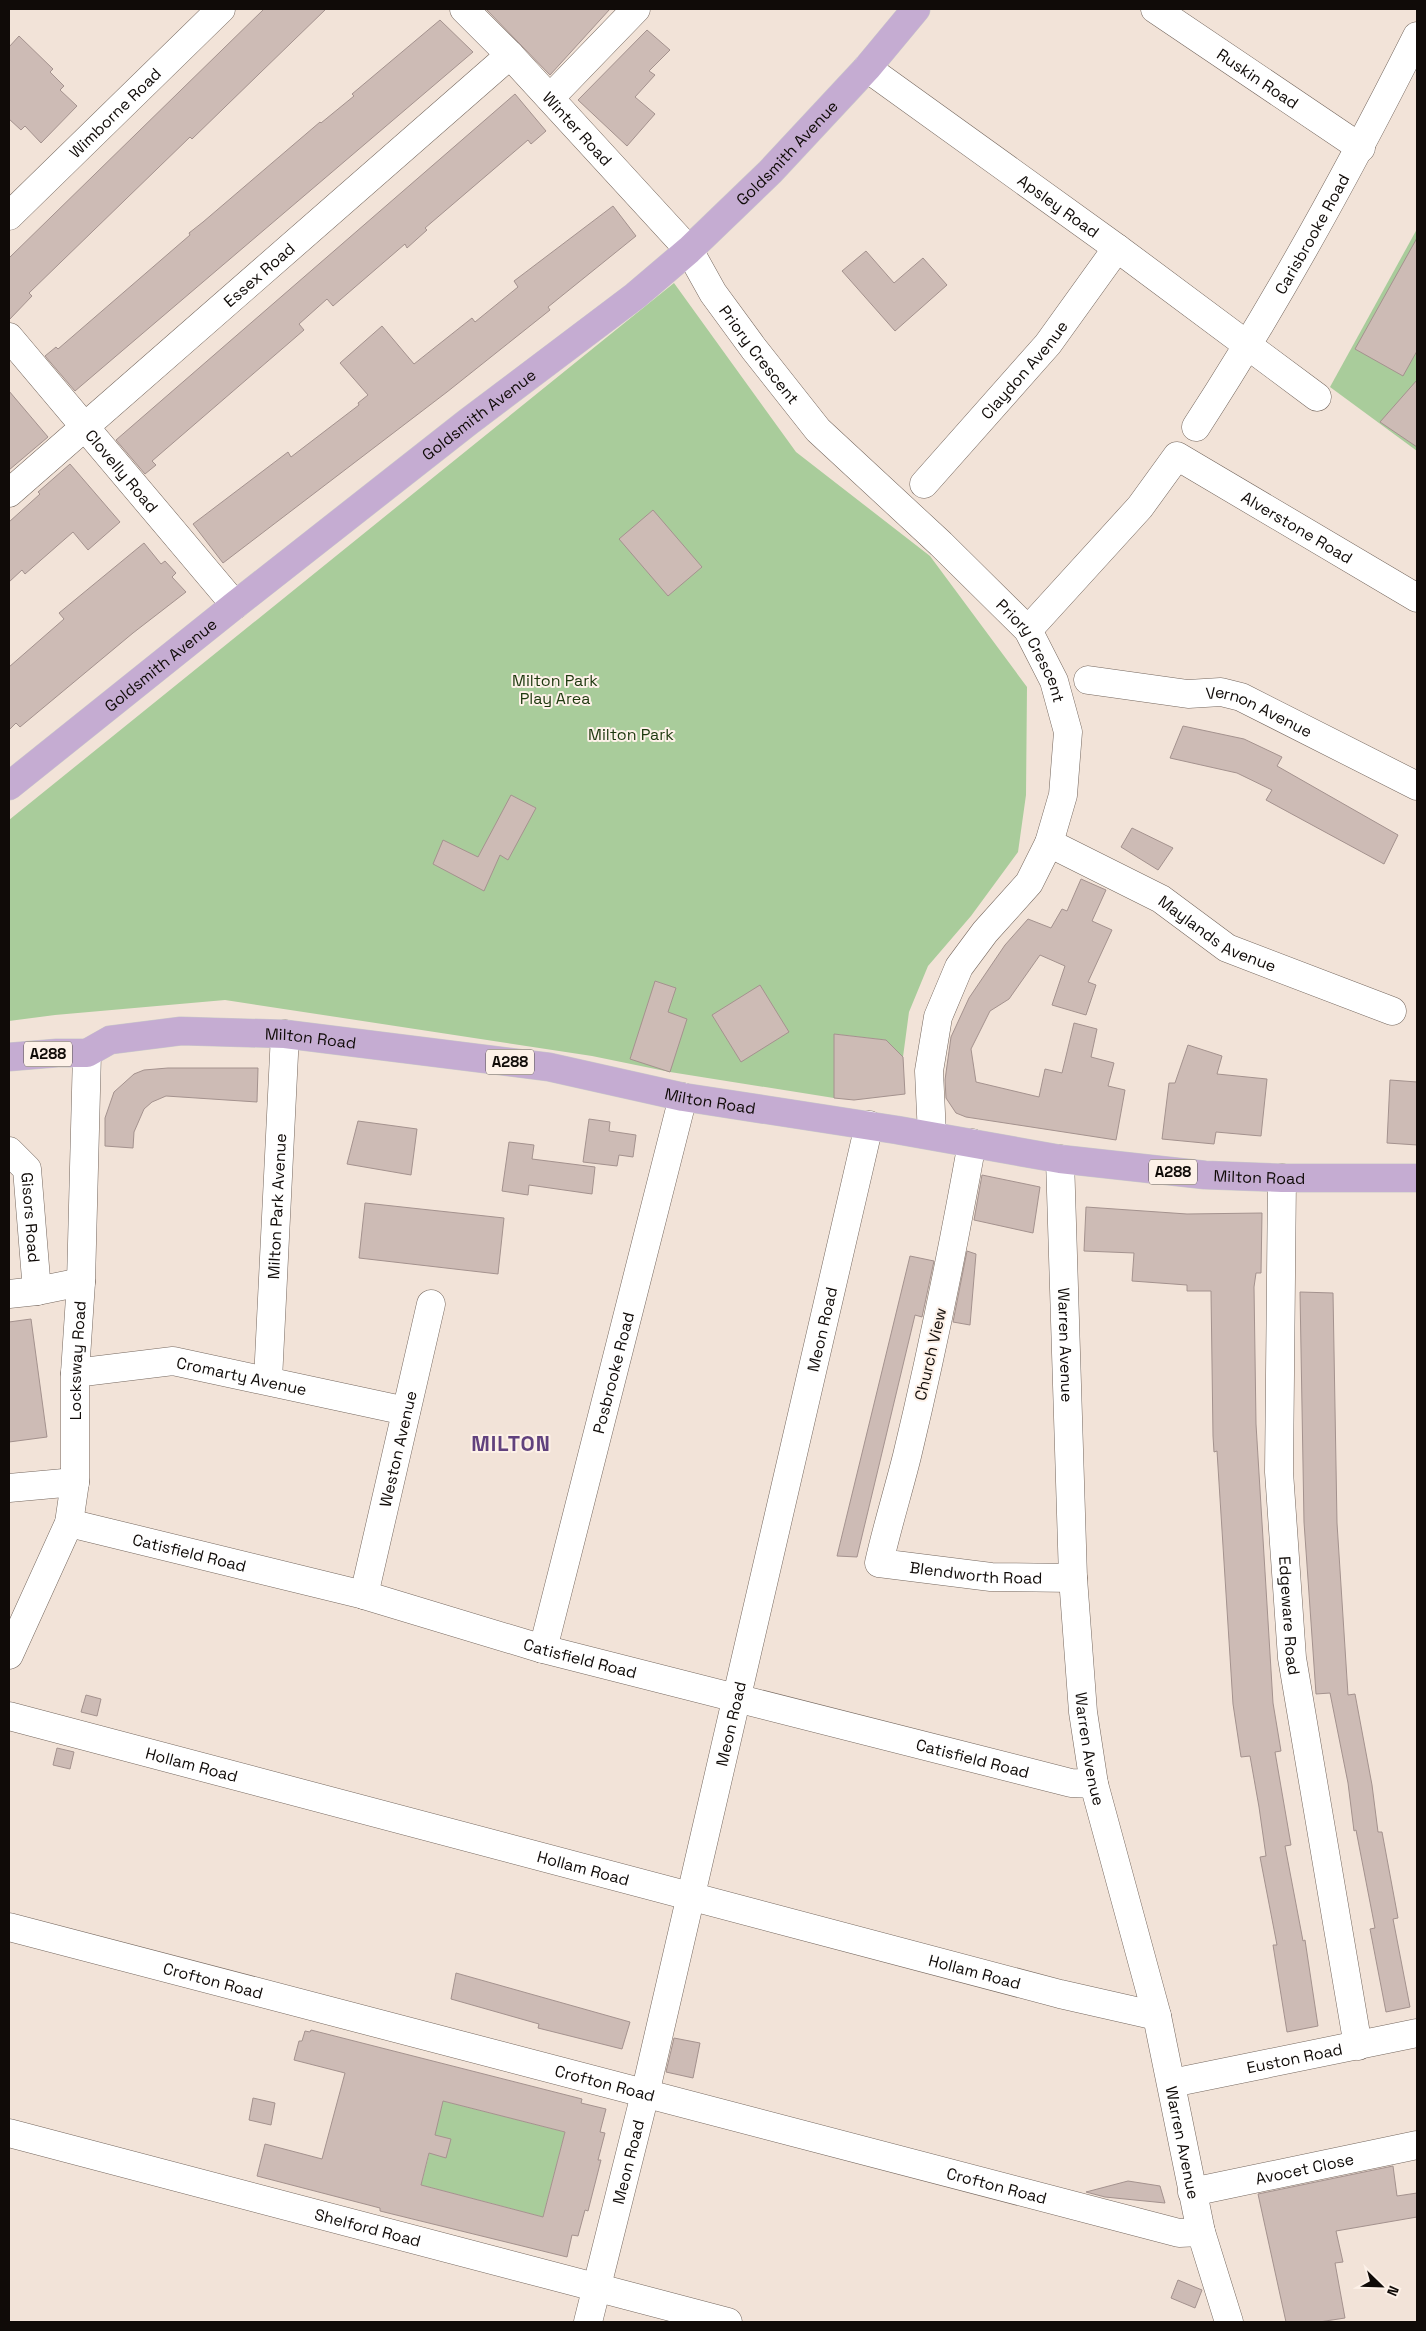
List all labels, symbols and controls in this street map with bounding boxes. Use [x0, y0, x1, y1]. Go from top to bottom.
street label: Ruskin Road [1213, 44, 1302, 114]
street label: Wimborne Road [65, 63, 166, 163]
street label: Winter Road [538, 87, 617, 171]
street label: Goldsmith Avenue [732, 96, 843, 210]
street label: Apsley Road [1013, 170, 1103, 243]
street label: Carisbrooke Road [1270, 170, 1354, 298]
street label: Essex Road [219, 238, 299, 312]
street label: Priory Crescent [714, 301, 804, 409]
street label: Claydon Avenue [976, 316, 1073, 424]
street label: Goldsmith Avenue [418, 364, 540, 465]
street label: Clovelly Road [80, 425, 163, 517]
street label: Alverstone Road [1238, 487, 1356, 569]
street label: Priory Crescent [992, 594, 1069, 705]
street label: Goldsmith Avenue [100, 614, 221, 717]
park label: Milton Park Play Area [512, 670, 598, 709]
street label: Vernon Avenue [1205, 682, 1316, 742]
park label: Milton Park [588, 724, 674, 745]
street label: Maylands Avenue [1154, 891, 1279, 977]
street label: Milton Road [265, 1023, 357, 1054]
road number: A288 [24, 1042, 72, 1066]
road number: A288 [486, 1050, 534, 1074]
street label: Milton Road [663, 1083, 757, 1119]
street label: Milton Park Avenue [263, 1133, 291, 1280]
road number: A288 [1149, 1160, 1197, 1184]
street label: Milton Road [1213, 1165, 1305, 1189]
street label: Gisors Road [16, 1171, 45, 1263]
street label: Meon Road [802, 1285, 842, 1374]
street label: Warren Avenue [1053, 1287, 1078, 1403]
street label: Locksway Road [65, 1300, 91, 1420]
street label: Church View [910, 1306, 951, 1403]
street label: Posbrooke Road [588, 1310, 639, 1436]
street label: Cromarty Avenue [175, 1352, 309, 1400]
street label: Weston Avenue [375, 1389, 422, 1509]
district label: MILTON [471, 1430, 551, 1457]
street label: Catisfield Road [130, 1529, 248, 1577]
street label: Edgeware Road [1274, 1555, 1305, 1677]
street label: Blendworth Road [908, 1557, 1043, 1589]
street label: Catisfield Road [521, 1634, 639, 1683]
street label: Meon Road [711, 1679, 751, 1768]
street label: Warren Avenue [1071, 1691, 1109, 1808]
street label: Catisfield Road [914, 1734, 1032, 1783]
street label: Hollam Road [143, 1743, 240, 1787]
street label: Hollam Road [535, 1846, 632, 1891]
street label: Hollam Road [926, 1950, 1023, 1994]
street label: Crofton Road [161, 1958, 265, 2004]
street label: Euston Road [1245, 2038, 1344, 2079]
street label: Crofton Road [553, 2060, 657, 2106]
street label: Warren Avenue [1161, 2084, 1204, 2201]
street label: Meon Road [608, 2118, 649, 2207]
street label: Avocet Close [1253, 2148, 1356, 2190]
street label: Crofton Road [944, 2163, 1049, 2209]
street label: Shelford Road [312, 2204, 423, 2252]
north arrow [1356, 2261, 1406, 2311]
text: N [1383, 2283, 1403, 2299]

